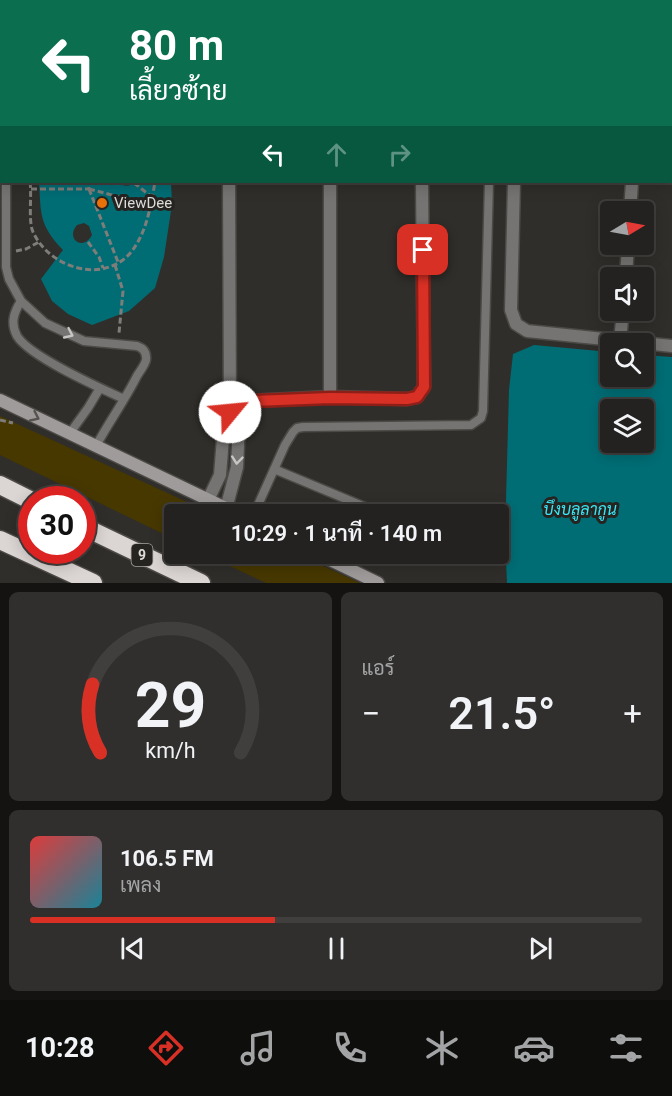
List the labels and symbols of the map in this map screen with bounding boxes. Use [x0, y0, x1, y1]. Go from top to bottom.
place label: ViewDee [114, 194, 172, 212]
marker: ViewDee [95, 196, 109, 210]
north arrow [600, 201, 654, 255]
pin [397, 224, 448, 275]
one-way arrow [62, 326, 73, 338]
position arrow [198, 380, 262, 444]
one-way arrow [29, 409, 40, 421]
one-way arrow [231, 455, 244, 464]
speed limit sign: 30 [18, 486, 96, 564]
water label: บึงบลูลากูน [543, 499, 617, 521]
road number: 9 [132, 544, 152, 566]

